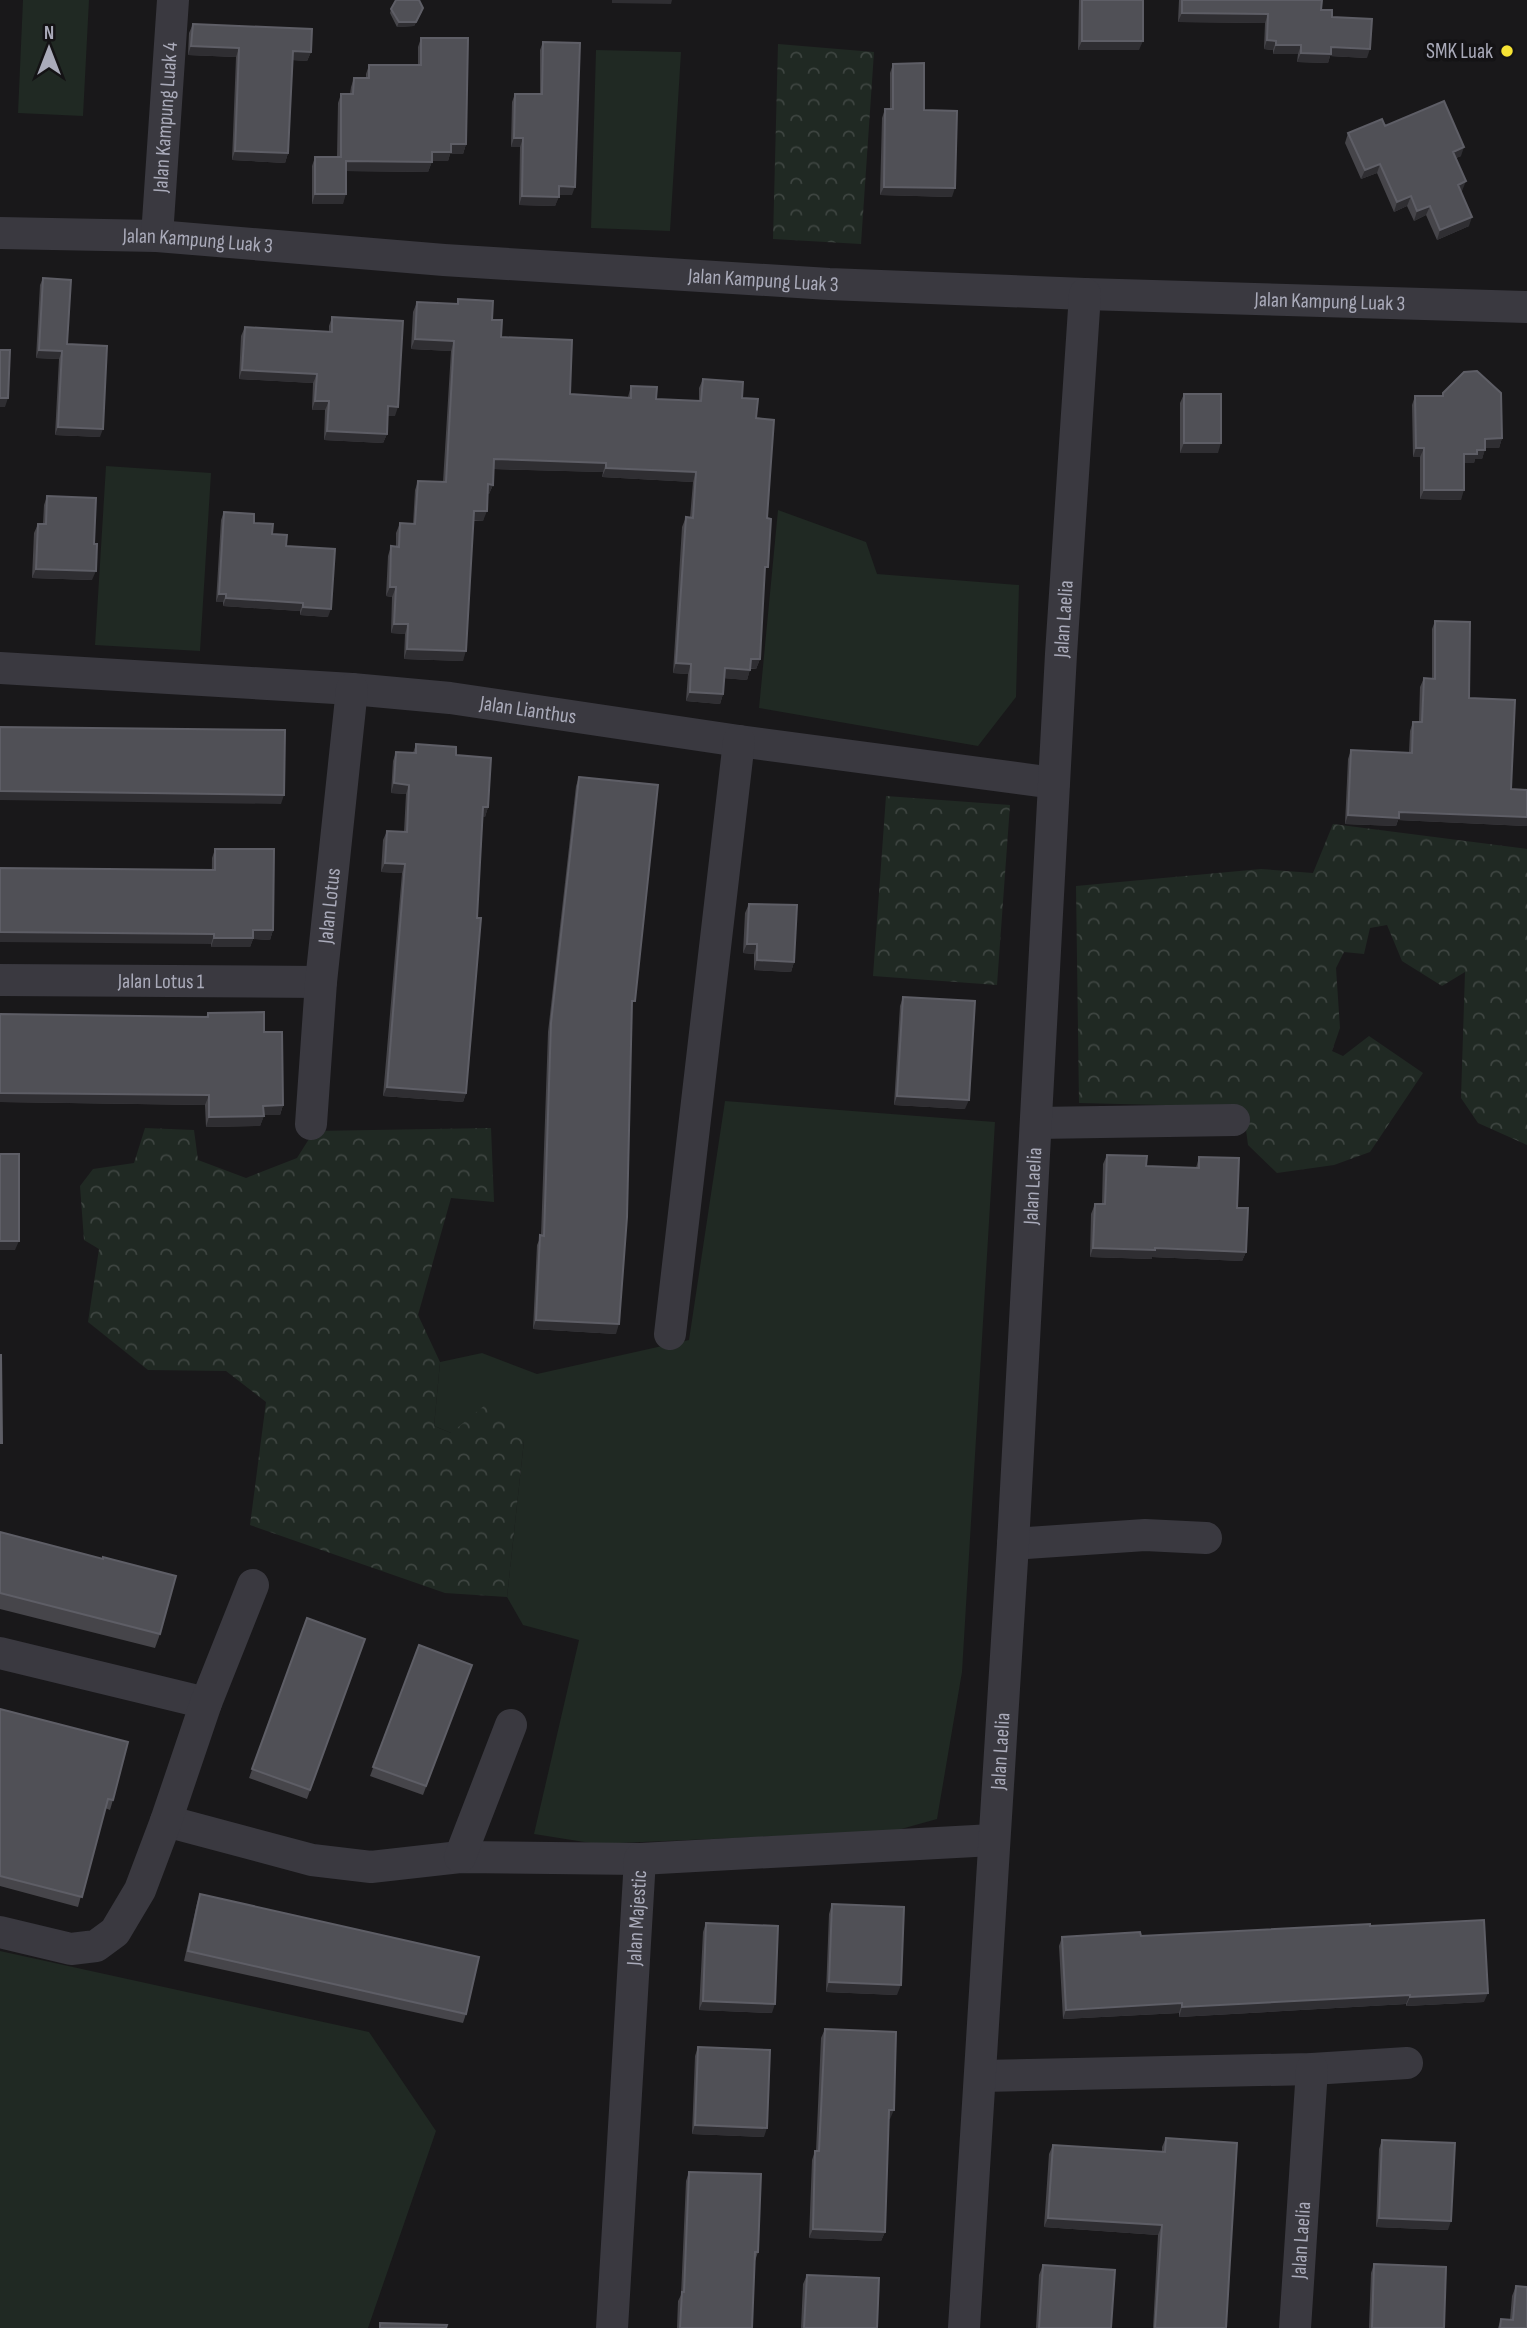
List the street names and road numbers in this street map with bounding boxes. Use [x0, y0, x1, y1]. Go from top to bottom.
street label: Jalan Kampung Luak 4 [148, 41, 183, 194]
street label: Jalan Kampung Luak 3 [121, 223, 274, 259]
street label: Jalan Kampung Luak 3 [686, 263, 839, 297]
street label: Jalan Kampung Luak 3 [1253, 287, 1406, 316]
street label: Jalan Laelia [1049, 579, 1079, 659]
street label: Jalan Lianthus [477, 690, 578, 730]
street label: Jalan Lotus [313, 867, 346, 946]
street label: Jalan Lotus 1 [117, 969, 205, 994]
street label: Jalan Laelia [1018, 1147, 1047, 1226]
street label: Jalan Laelia [986, 1712, 1015, 1792]
street label: Jalan Majestic [622, 1869, 652, 1967]
street label: Jalan Laelia [1286, 2201, 1316, 2281]

